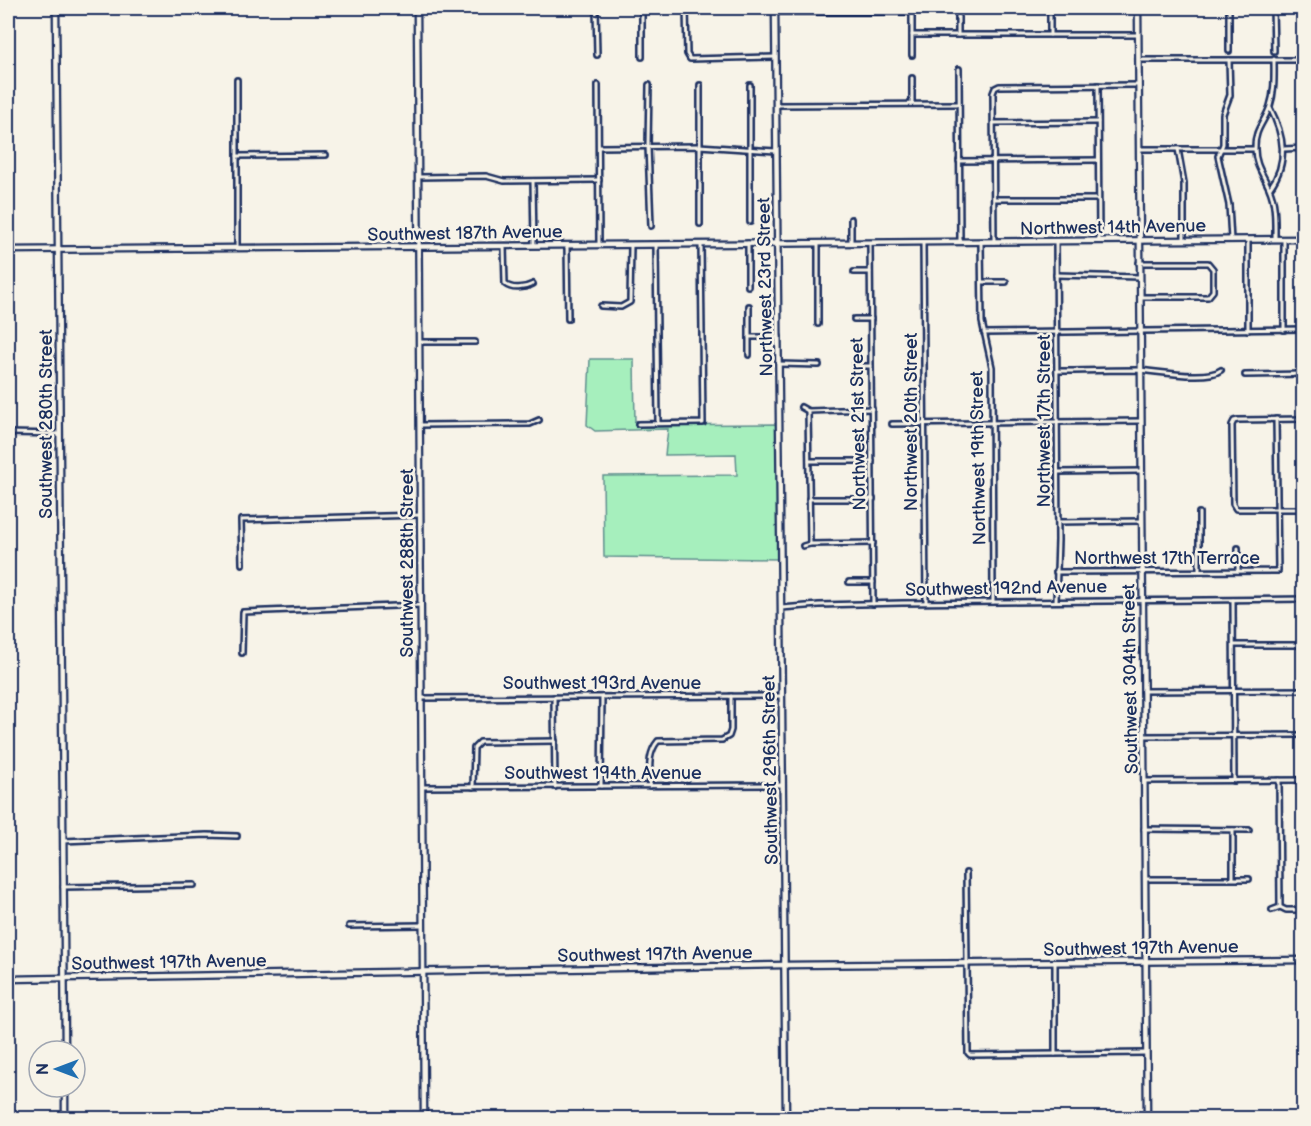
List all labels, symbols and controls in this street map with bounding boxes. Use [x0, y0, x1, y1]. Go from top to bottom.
street label: Northwest 23rd Street [753, 197, 778, 377]
street label: Northwest 14th Avenue [1020, 215, 1207, 240]
street label: Southwest 187th Avenue [367, 221, 563, 246]
street label: Southwest 280th Street [36, 329, 57, 519]
street label: Northwest 20th Street [901, 332, 922, 511]
street label: Northwest 17th Street [1034, 334, 1055, 507]
street label: Northwest 21st Street [846, 337, 871, 511]
street label: Northwest 19th Street [966, 370, 991, 545]
street label: Southwest 288th Street [397, 468, 418, 658]
street label: Northwest 17th Terrace [1074, 548, 1260, 569]
street label: Southwest 192nd Avenue [905, 576, 1107, 601]
street label: Southwest 304th Street [1118, 583, 1143, 774]
street label: Southwest 193rd Avenue [503, 673, 702, 694]
street label: Southwest 296th Street [758, 675, 783, 865]
street label: Southwest 194th Avenue [504, 763, 702, 784]
street label: Southwest 197th Avenue [1043, 936, 1239, 961]
street label: Southwest 197th Avenue [557, 942, 753, 967]
street label: Southwest 197th Avenue [71, 950, 267, 975]
north arrow [27, 1039, 87, 1099]
text: N [34, 1063, 53, 1075]

